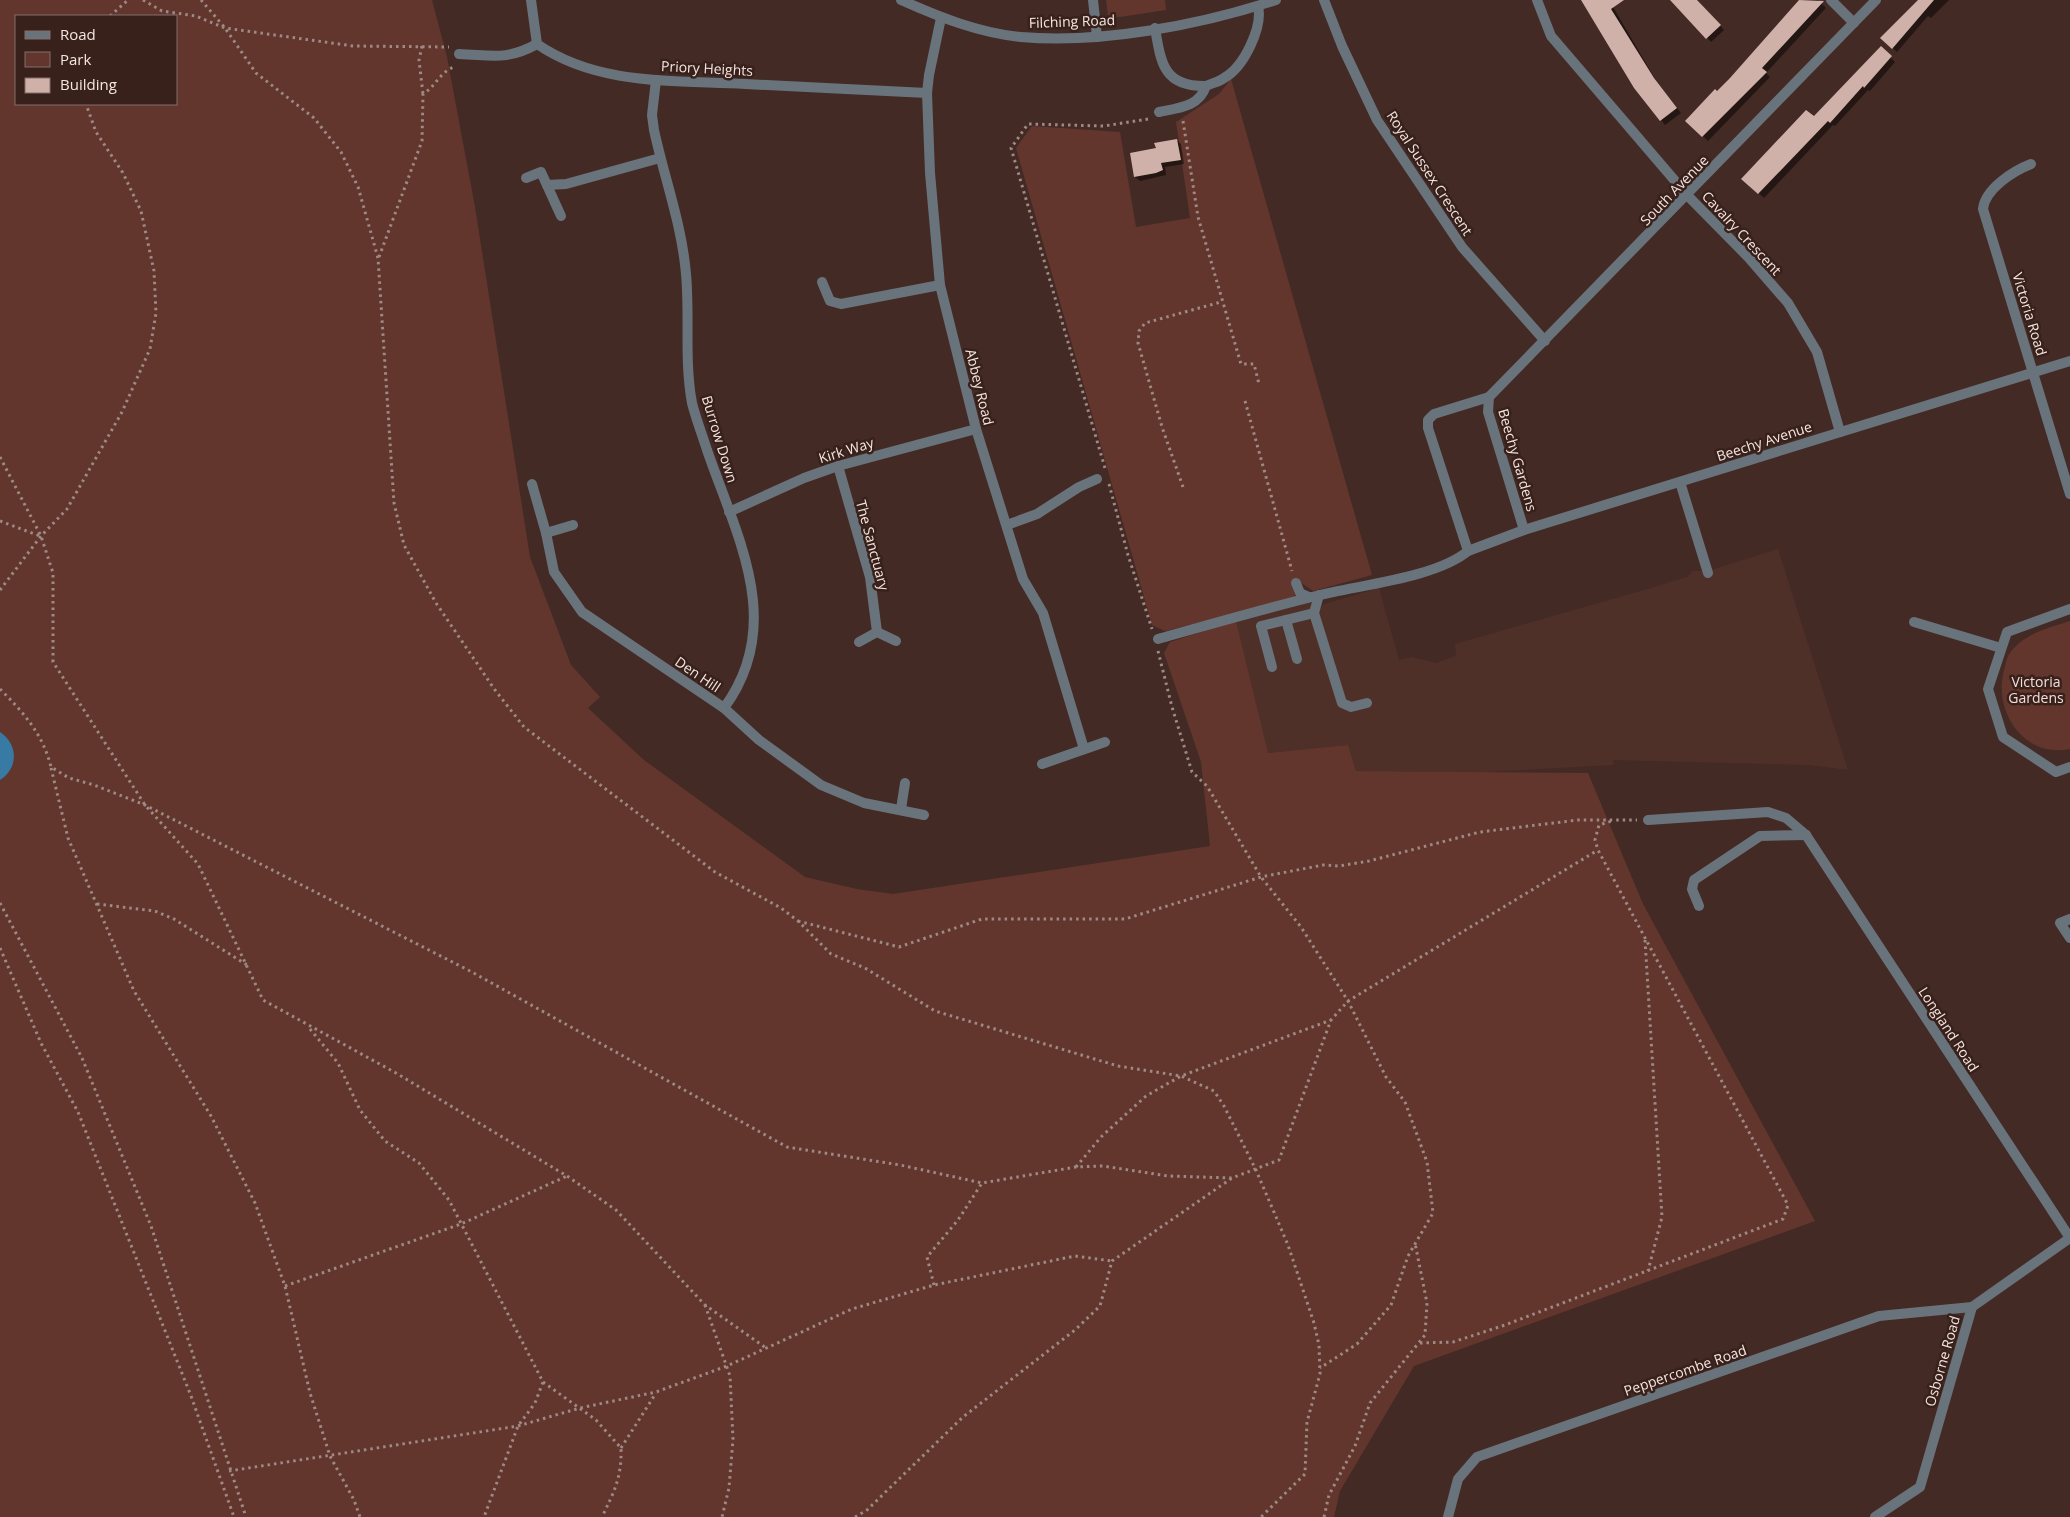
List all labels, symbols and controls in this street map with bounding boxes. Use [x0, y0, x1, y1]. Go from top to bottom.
street label: Filching Road [1029, 10, 1115, 32]
legend [15, 15, 178, 105]
text: Road [60, 24, 96, 44]
text: Park [60, 49, 91, 69]
street label: Priory Heights [661, 56, 754, 80]
text: Building [60, 74, 117, 94]
street label: Royal Sussex Crescent [1383, 107, 1477, 239]
street label: South Avenue [1636, 151, 1712, 229]
street label: Cavalry Crescent [1698, 187, 1786, 279]
street label: Victoria Road [2008, 270, 2052, 358]
street label: Abbey Road [961, 347, 999, 427]
street label: Burrow Down [698, 393, 742, 485]
street label: Beechy Gardens [1494, 406, 1542, 514]
street label: Beechy Avenue [1714, 417, 1814, 465]
street label: Kirk Way [816, 432, 877, 467]
street label: The Sanctuary [852, 498, 894, 593]
street label: Den Hill [671, 652, 725, 696]
park label: Victoria Gardens [2008, 672, 2064, 707]
street label: Longland Road [1914, 983, 1984, 1075]
street label: Osborne Road [1920, 1313, 1964, 1409]
street label: Peppercombe Road [1621, 1340, 1749, 1400]

